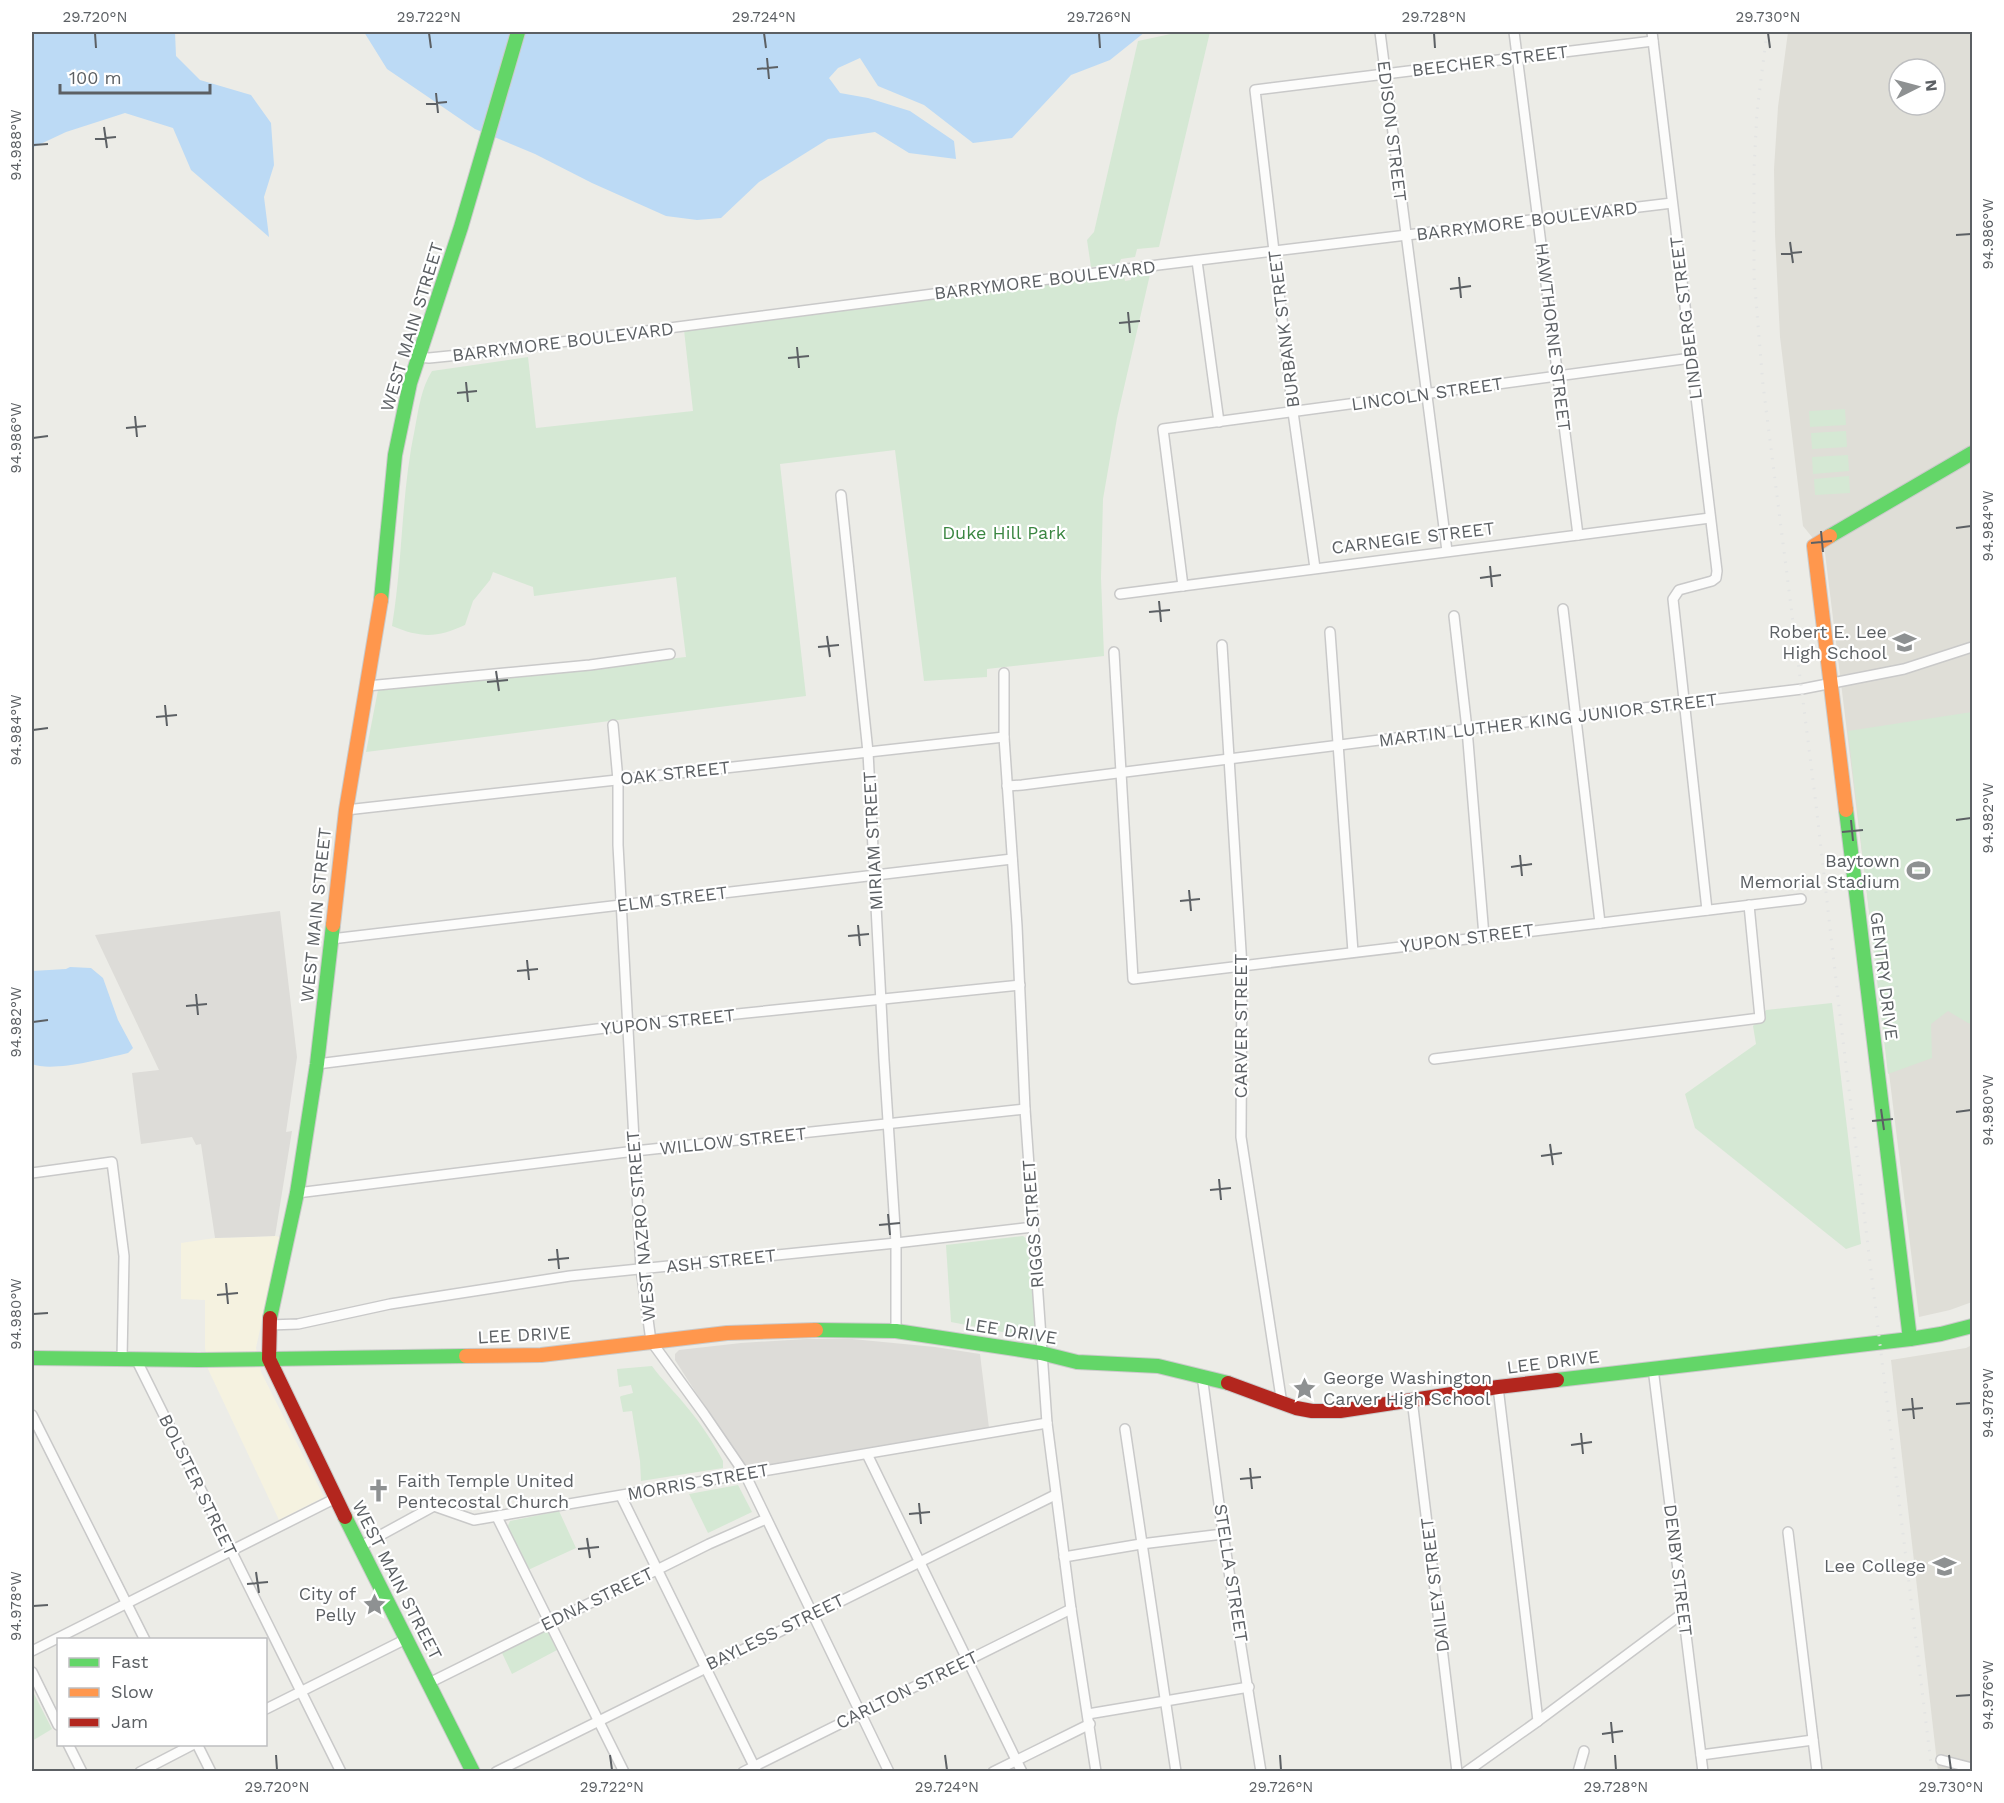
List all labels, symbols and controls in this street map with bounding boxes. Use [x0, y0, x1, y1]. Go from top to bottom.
text: 29.720°N [63, 8, 127, 26]
text: 29.722°N [397, 8, 461, 26]
text: 29.724°N [732, 8, 796, 26]
text: 29.726°N [1067, 8, 1131, 26]
text: 29.728°N [1402, 8, 1466, 26]
text: 29.730°N [1736, 8, 1800, 26]
street label: BEECHER STREET [1411, 40, 1569, 81]
scale bar [60, 57, 210, 95]
north arrow [1887, 57, 1947, 117]
street label: EDISON STREET [1373, 59, 1412, 203]
text: 100 m [69, 67, 122, 88]
text: N [1921, 79, 1941, 92]
text: 94.988°W [7, 109, 25, 181]
street label: BARRYMORE BOULEVARD [1415, 196, 1639, 245]
text: 94.986°W [1979, 198, 1997, 270]
street label: LINDBERG STREET [1665, 235, 1706, 401]
street label: WEST MAIN STREET [376, 240, 447, 414]
street label: HAWTHORNE STREET [1532, 242, 1575, 432]
street label: BURBANK STREET [1263, 249, 1304, 409]
street label: BARRYMORE BOULEVARD [933, 255, 1157, 304]
street label: BARRYMORE BOULEVARD [451, 317, 675, 366]
street label: LINCOLN STREET [1350, 372, 1504, 415]
text: 94.986°W [7, 402, 25, 474]
text: 94.984°W [1979, 490, 1997, 562]
street label: CARNEGIE STREET [1330, 517, 1496, 558]
park label: Duke Hill Park [942, 522, 1066, 543]
place label: Robert E. Lee High School [1769, 621, 1887, 663]
school or university icon: Robert E. Lee High School [1892, 629, 1918, 655]
street label: MARTIN LUTHER KING JUNIOR STREET [1377, 688, 1719, 751]
text: 94.984°W [7, 694, 25, 766]
street label: OAK STREET [619, 756, 731, 789]
street label: MIRIAM STREET [858, 771, 887, 911]
text: 94.982°W [1979, 783, 1997, 853]
street label: WEST MAIN STREET [296, 826, 335, 1004]
place label: Baytown Memorial Stadium [1739, 850, 1900, 892]
sports icon: Baytown Memorial Stadium [1905, 858, 1931, 884]
street label: ELM STREET [615, 881, 729, 916]
street label: GENTRY DRIVE [1866, 911, 1903, 1041]
street label: YUPON STREET [1399, 919, 1535, 956]
street label: CARVER STREET [1230, 953, 1251, 1098]
text: 94.982°W [7, 987, 25, 1057]
street label: YUPON STREET [600, 1004, 736, 1039]
text: 94.980°W [1979, 1074, 1997, 1146]
street label: WILLOW STREET [658, 1122, 808, 1159]
street label: WEST NAZRO STREET [622, 1129, 659, 1323]
street label: RIGGS STREET [1018, 1159, 1047, 1289]
street label: ASH STREET [665, 1244, 777, 1277]
text: 94.980°W [7, 1278, 25, 1350]
street label: LEE DRIVE [963, 1313, 1059, 1348]
street label: LEE DRIVE [477, 1322, 571, 1347]
street label: LEE DRIVE [1505, 1345, 1601, 1378]
place label: George Washington Carver High School [1323, 1367, 1492, 1409]
text: 94.978°W [1979, 1368, 1997, 1438]
place icon: George Washington Carver High School [1292, 1375, 1318, 1401]
street label: BOLSTER STREET [155, 1410, 242, 1559]
street label: MORRIS STREET [625, 1459, 770, 1504]
place label: Faith Temple United Pentecostal Church [397, 1470, 574, 1512]
church icon: Faith Temple United Pentecostal Church [366, 1478, 392, 1504]
street label: WEST MAIN STREET [348, 1497, 447, 1663]
street label: STELLA STREET [1210, 1502, 1253, 1644]
street label: DENBY STREET [1660, 1503, 1697, 1637]
street label: DAILEY STREET [1416, 1516, 1453, 1654]
school or university icon: Lee College [1931, 1553, 1957, 1579]
place label: Lee College [1824, 1555, 1926, 1576]
street label: EDNA STREET [537, 1562, 657, 1635]
text: 94.978°W [7, 1571, 25, 1641]
place label: City of Pelly [299, 1583, 357, 1625]
street label: BAYLESS STREET [702, 1589, 848, 1674]
place icon: City of Pelly [361, 1591, 387, 1617]
legend [57, 1638, 267, 1746]
street label: CARLTON STREET [832, 1646, 981, 1733]
text: Fast [111, 1651, 149, 1672]
text: 94.976°W [1979, 1660, 1997, 1730]
text: Slow [111, 1681, 154, 1702]
text: Jam [111, 1711, 148, 1732]
text: 29.720°N [245, 1778, 309, 1796]
text: 29.722°N [580, 1778, 644, 1796]
text: 29.724°N [915, 1778, 979, 1796]
text: 29.726°N [1249, 1778, 1313, 1796]
text: 29.728°N [1584, 1778, 1648, 1796]
text: 29.730°N [1919, 1778, 1983, 1796]

